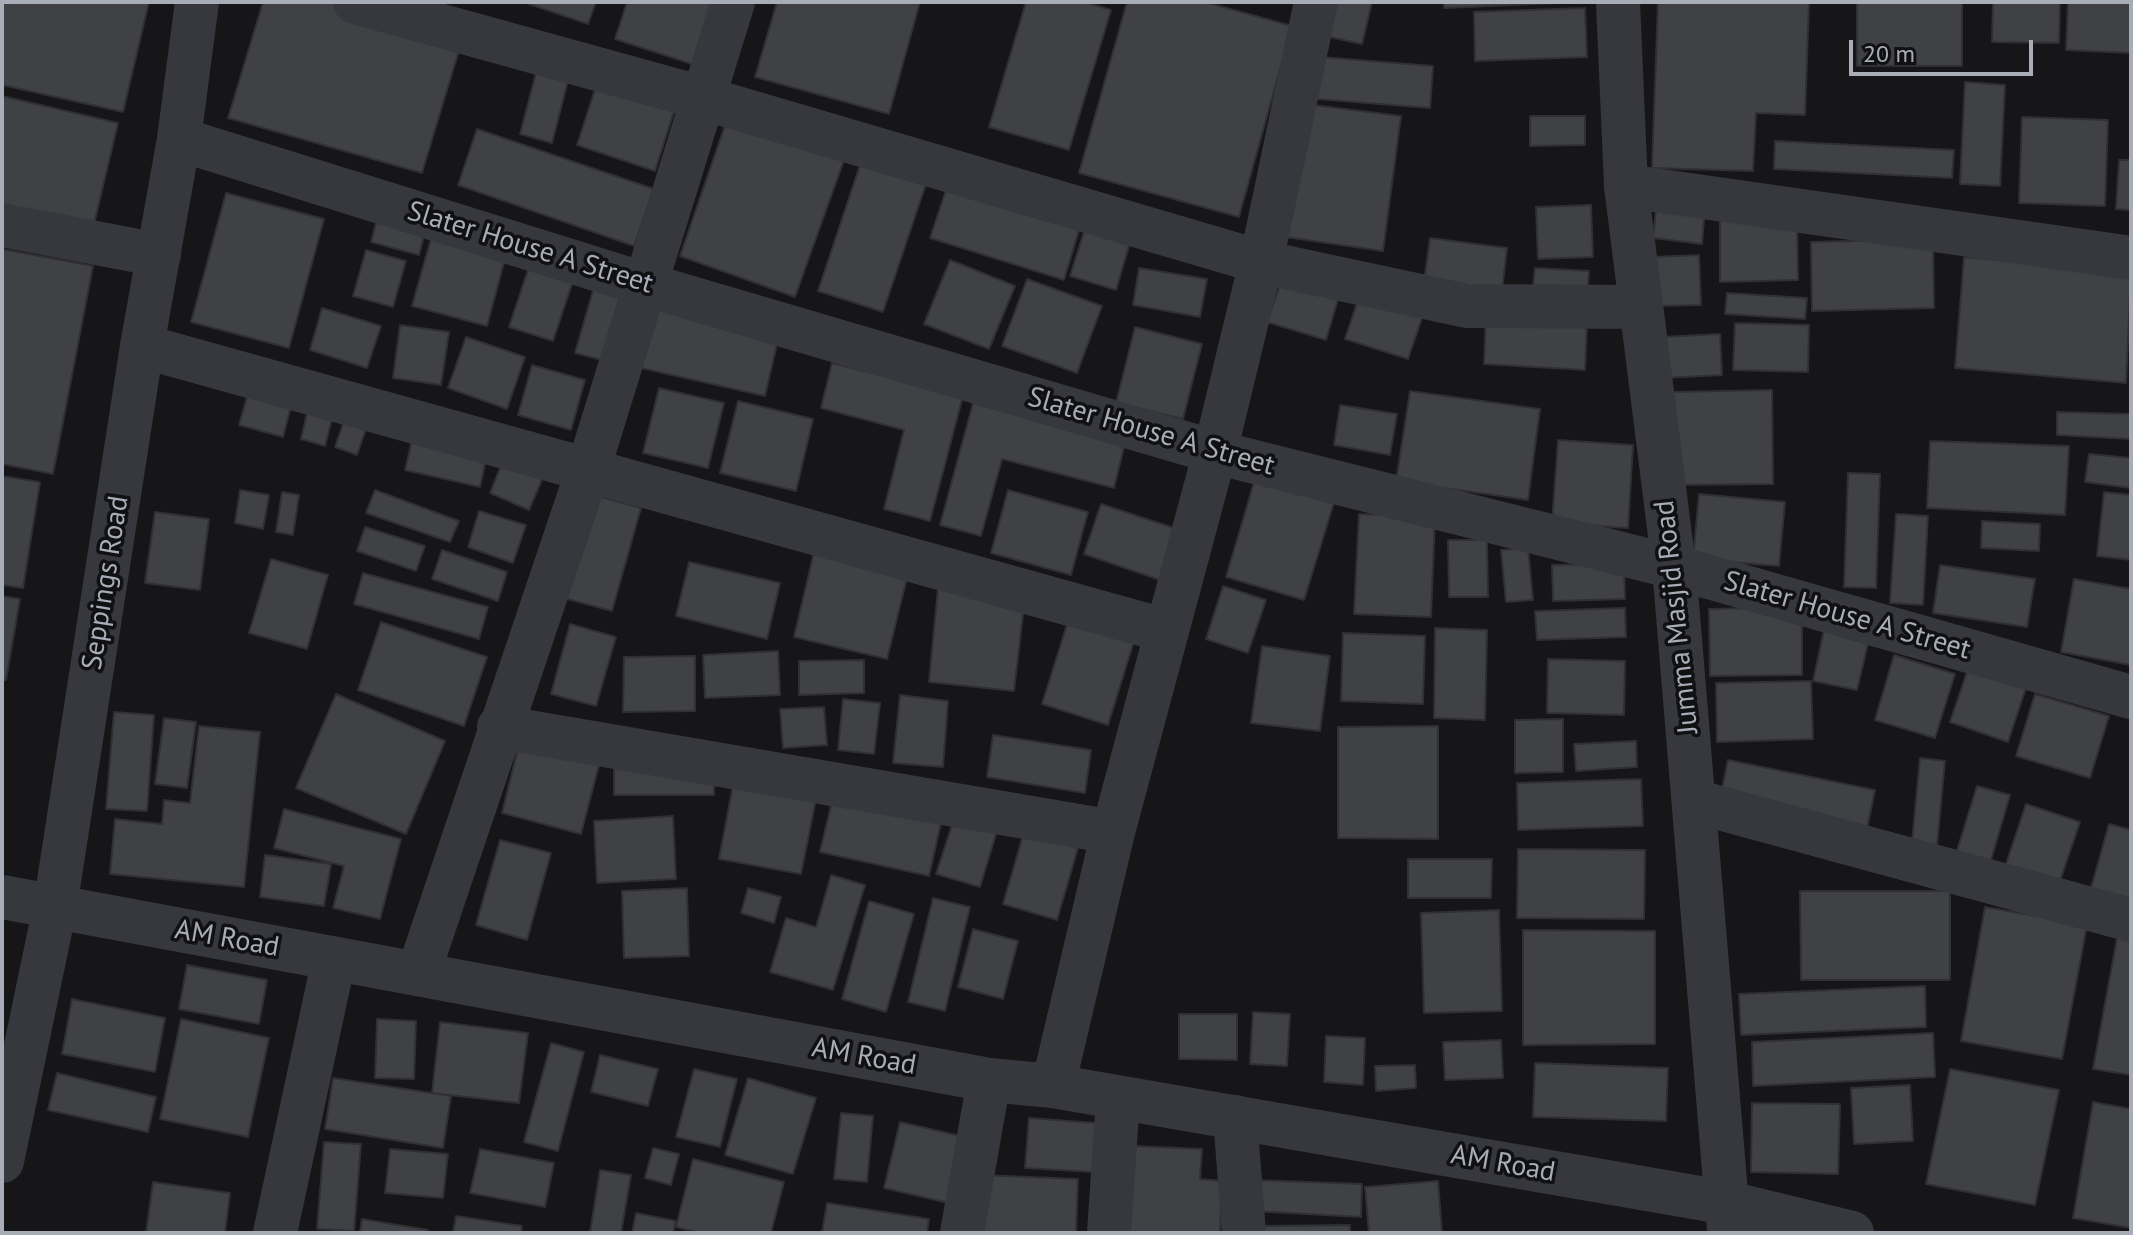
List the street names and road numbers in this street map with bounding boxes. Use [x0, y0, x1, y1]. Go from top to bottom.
street label: Slater House A Street [403, 195, 657, 301]
street label: Slater House A Street [1024, 381, 1278, 483]
street label: Seppings Road [76, 494, 136, 672]
street label: Jumma Masjid Road [1648, 499, 1706, 735]
street label: Slater House A Street [1720, 565, 1974, 667]
street label: AM Road [172, 913, 282, 965]
street label: AM Road [809, 1031, 919, 1083]
street label: AM Road [1448, 1138, 1558, 1190]

